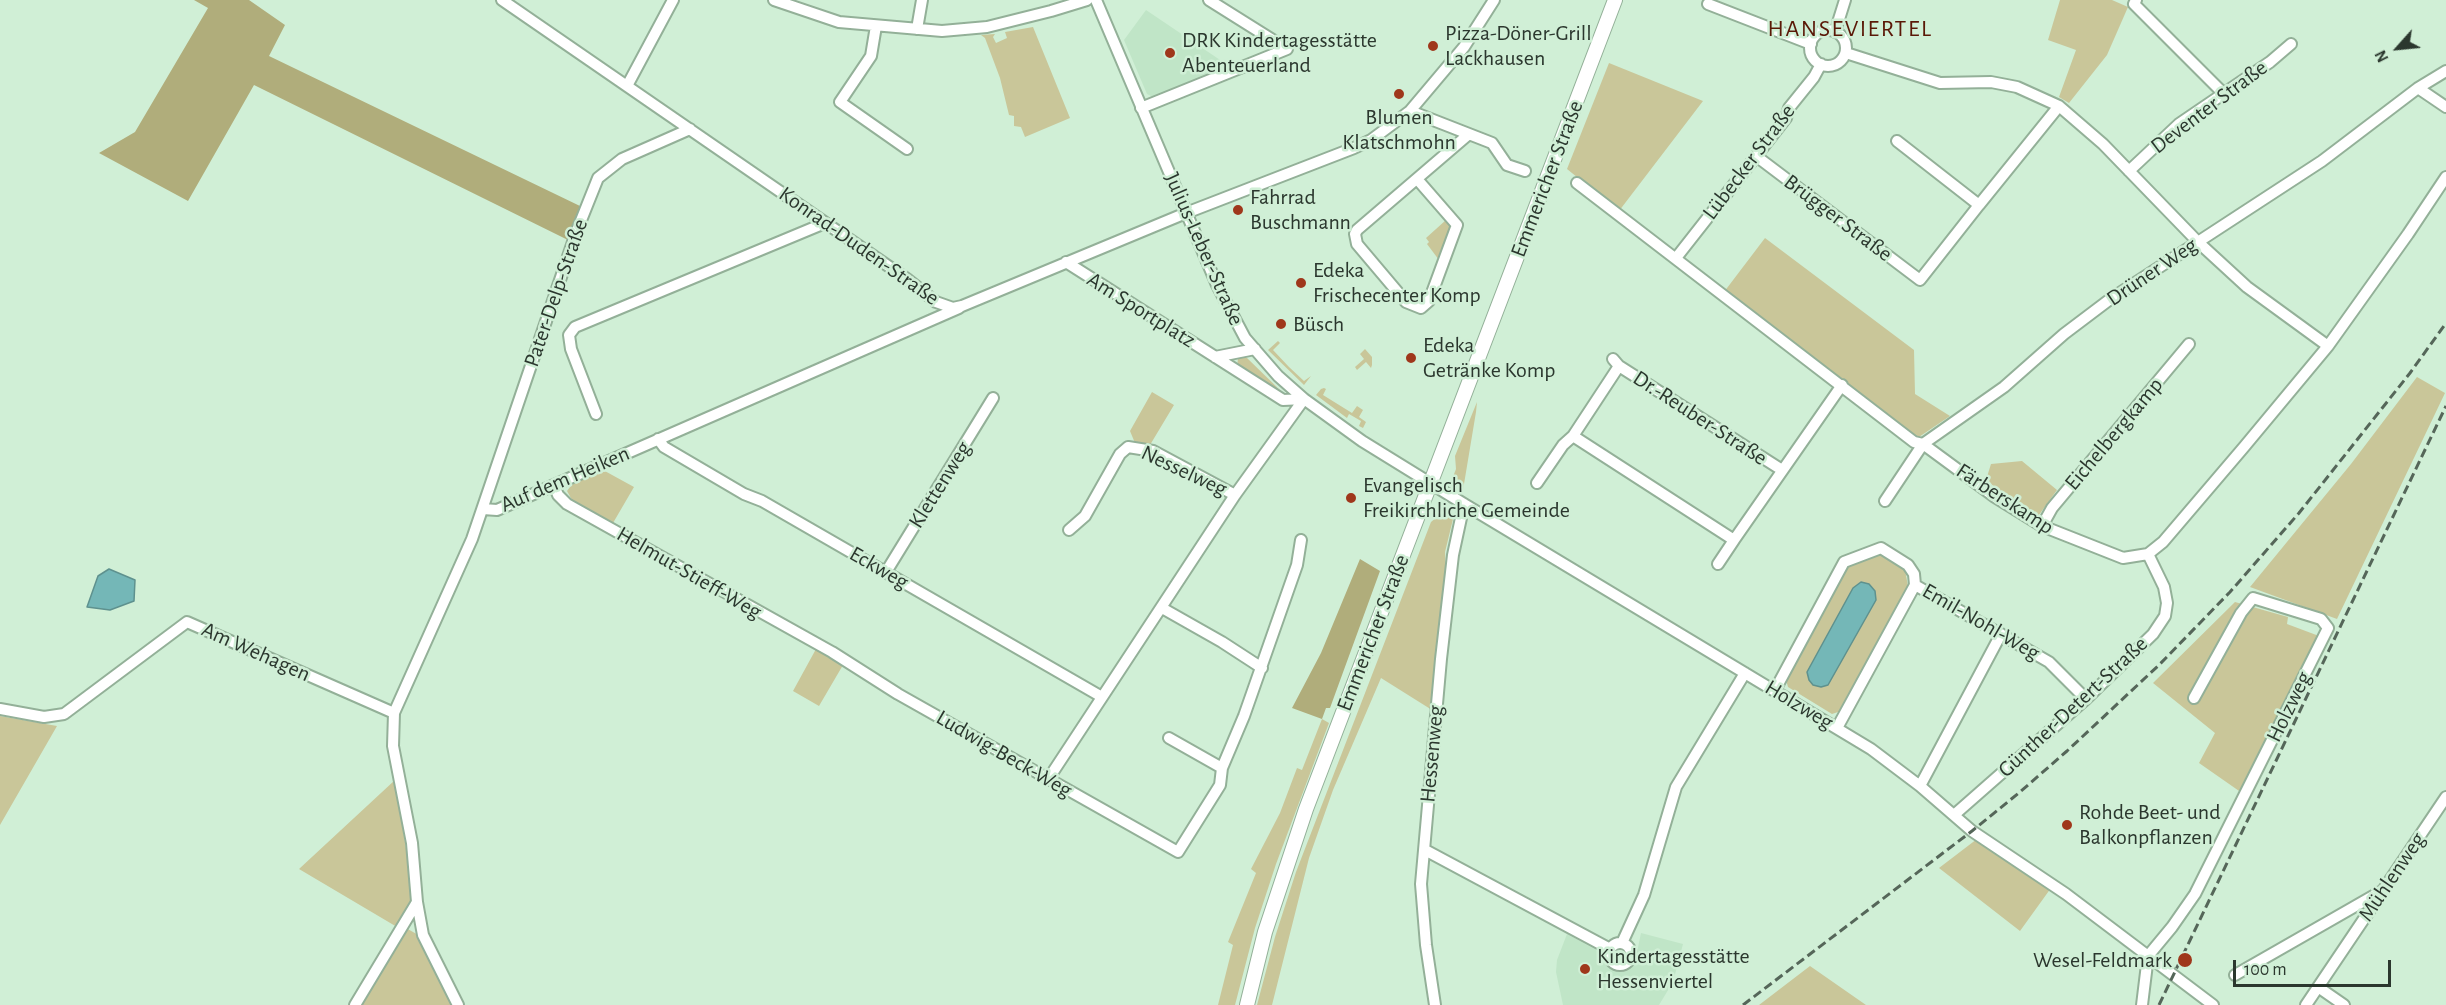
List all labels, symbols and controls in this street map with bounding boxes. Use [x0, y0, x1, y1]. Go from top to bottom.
district label: HANSEVIERTEL [1768, 15, 1932, 43]
north arrow [2368, 18, 2428, 78]
place label: Pizza-Döner-Grill Lackhausen [1445, 20, 1592, 72]
place label: DRK Kindertagesstätte Abenteuerland [1182, 27, 1377, 78]
marker: Pizza-Döner-Grill Lackhausen [1426, 39, 1440, 53]
marker: DRK Kindertagesstätte Abenteuerland [1163, 46, 1177, 60]
text: N [2372, 48, 2392, 65]
street label: Deventer Straße [2145, 55, 2273, 159]
marker: Blumen Klatschmohn [1392, 87, 1406, 101]
street label: Emmericher Straße [1505, 97, 1589, 261]
street label: Lübecker Straße [1697, 99, 1801, 225]
place label: Blumen Klatschmohn [1342, 104, 1456, 156]
street label: Julius-Leber-Straße [1159, 169, 1249, 329]
street label: Brügger Straße [1779, 169, 1897, 267]
street label: Konrad-Duden-Straße [774, 181, 944, 311]
place label: Fahrrad Buschmann [1250, 184, 1351, 236]
marker: Fahrrad Buschmann [1231, 203, 1245, 217]
street label: Pater-Delp-Straße [518, 215, 594, 371]
street label: Drüner Weg [2102, 232, 2202, 312]
place label: Edeka Frischecenter Komp [1313, 257, 1481, 308]
street label: Am Sportplatz [1082, 266, 1200, 354]
marker: Edeka Frischecenter Komp [1294, 276, 1308, 290]
place label: Büsch [1293, 311, 1344, 337]
marker: Büsch [1274, 317, 1288, 331]
place label: Edeka Getränke Komp [1423, 332, 1555, 384]
marker: Edeka Getränke Komp [1404, 351, 1418, 365]
street label: Dr.-Reuber-Straße [1628, 365, 1772, 471]
street label: Eichelbergkamp [2059, 372, 2169, 496]
street label: Klettenweg [903, 437, 977, 533]
street label: Auf dem Heiken [497, 440, 633, 518]
street label: Nesselweg [1137, 440, 1231, 502]
street label: Färberskamp [1951, 458, 2059, 540]
place label: Evangelisch Freikirchliche Gemeinde [1363, 472, 1570, 524]
marker: Evangelisch Freikirchliche Gemeinde [1344, 491, 1358, 505]
street label: Helmut-Stieff-Weg [612, 521, 766, 625]
street label: Eckweg [845, 541, 913, 595]
street label: Emmericher Straße [1331, 551, 1415, 715]
street label: Emil-Nohl-Weg [1918, 578, 2044, 666]
street label: Am Wehagen [197, 616, 315, 688]
street label: Günther-Detert-Straße [1993, 631, 2153, 783]
street label: Holzweg [2261, 667, 2317, 747]
street label: Holzweg [1760, 674, 1838, 736]
street label: Ludwig-Beck-Weg [931, 704, 1077, 804]
street label: Hessenweg [1415, 704, 1449, 804]
place label: Rohde Beet- und Balkonpflanzen [2079, 799, 2221, 850]
marker: Rohde Beet- und Balkonpflanzen [2060, 818, 2074, 832]
street label: Mühlenweg [2353, 828, 2431, 926]
place label: Kindertagesstätte Hessenviertel [1597, 943, 1750, 994]
place label: Wesel-Feldmark [2033, 947, 2172, 973]
scale bar [2236, 948, 2394, 986]
marker: Wesel-Feldmark [2176, 951, 2194, 969]
text: 100 m [2244, 961, 2287, 979]
marker: Kindertagesstätte Hessenviertel [1578, 962, 1592, 976]

